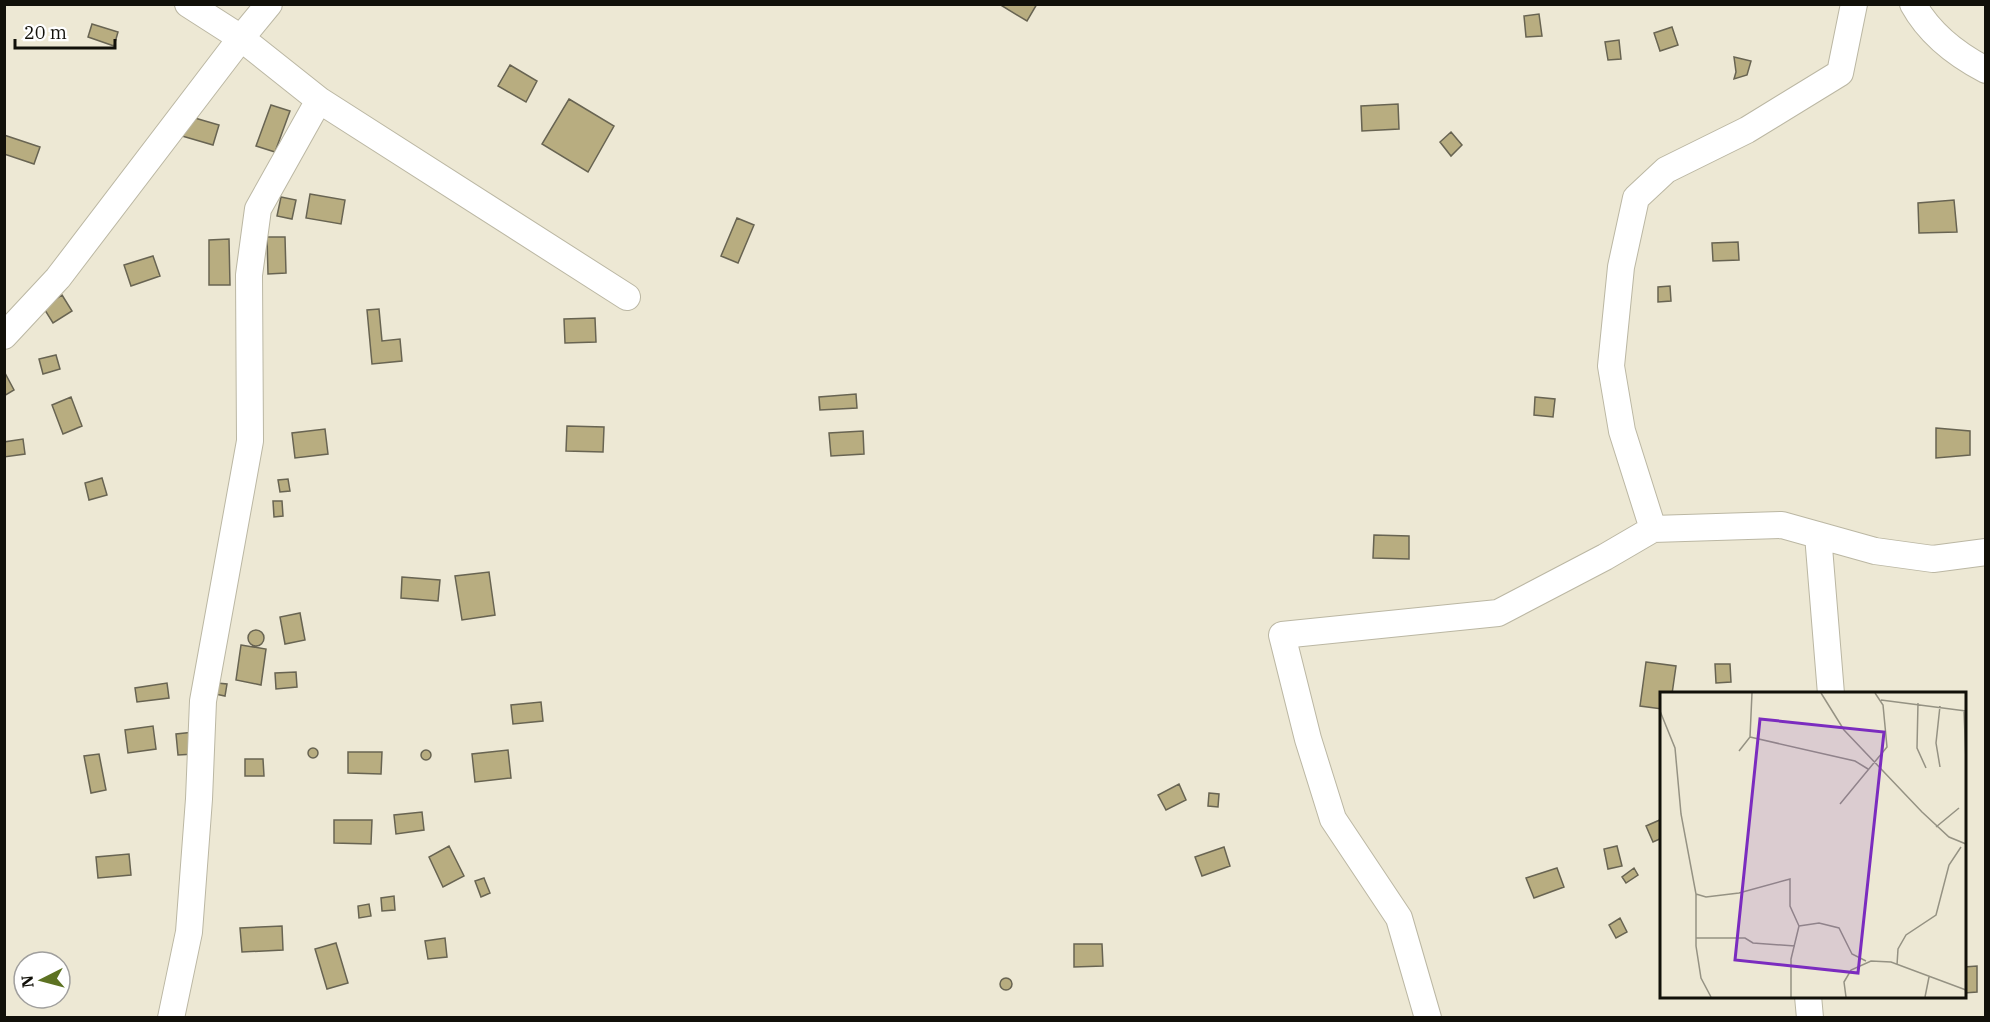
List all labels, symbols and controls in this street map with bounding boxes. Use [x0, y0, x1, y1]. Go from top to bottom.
scale bar [15, 12, 116, 50]
text: 20 m [24, 21, 67, 44]
inset map [1660, 692, 1966, 998]
north arrow [12, 950, 72, 1010]
text: N [16, 974, 38, 989]

